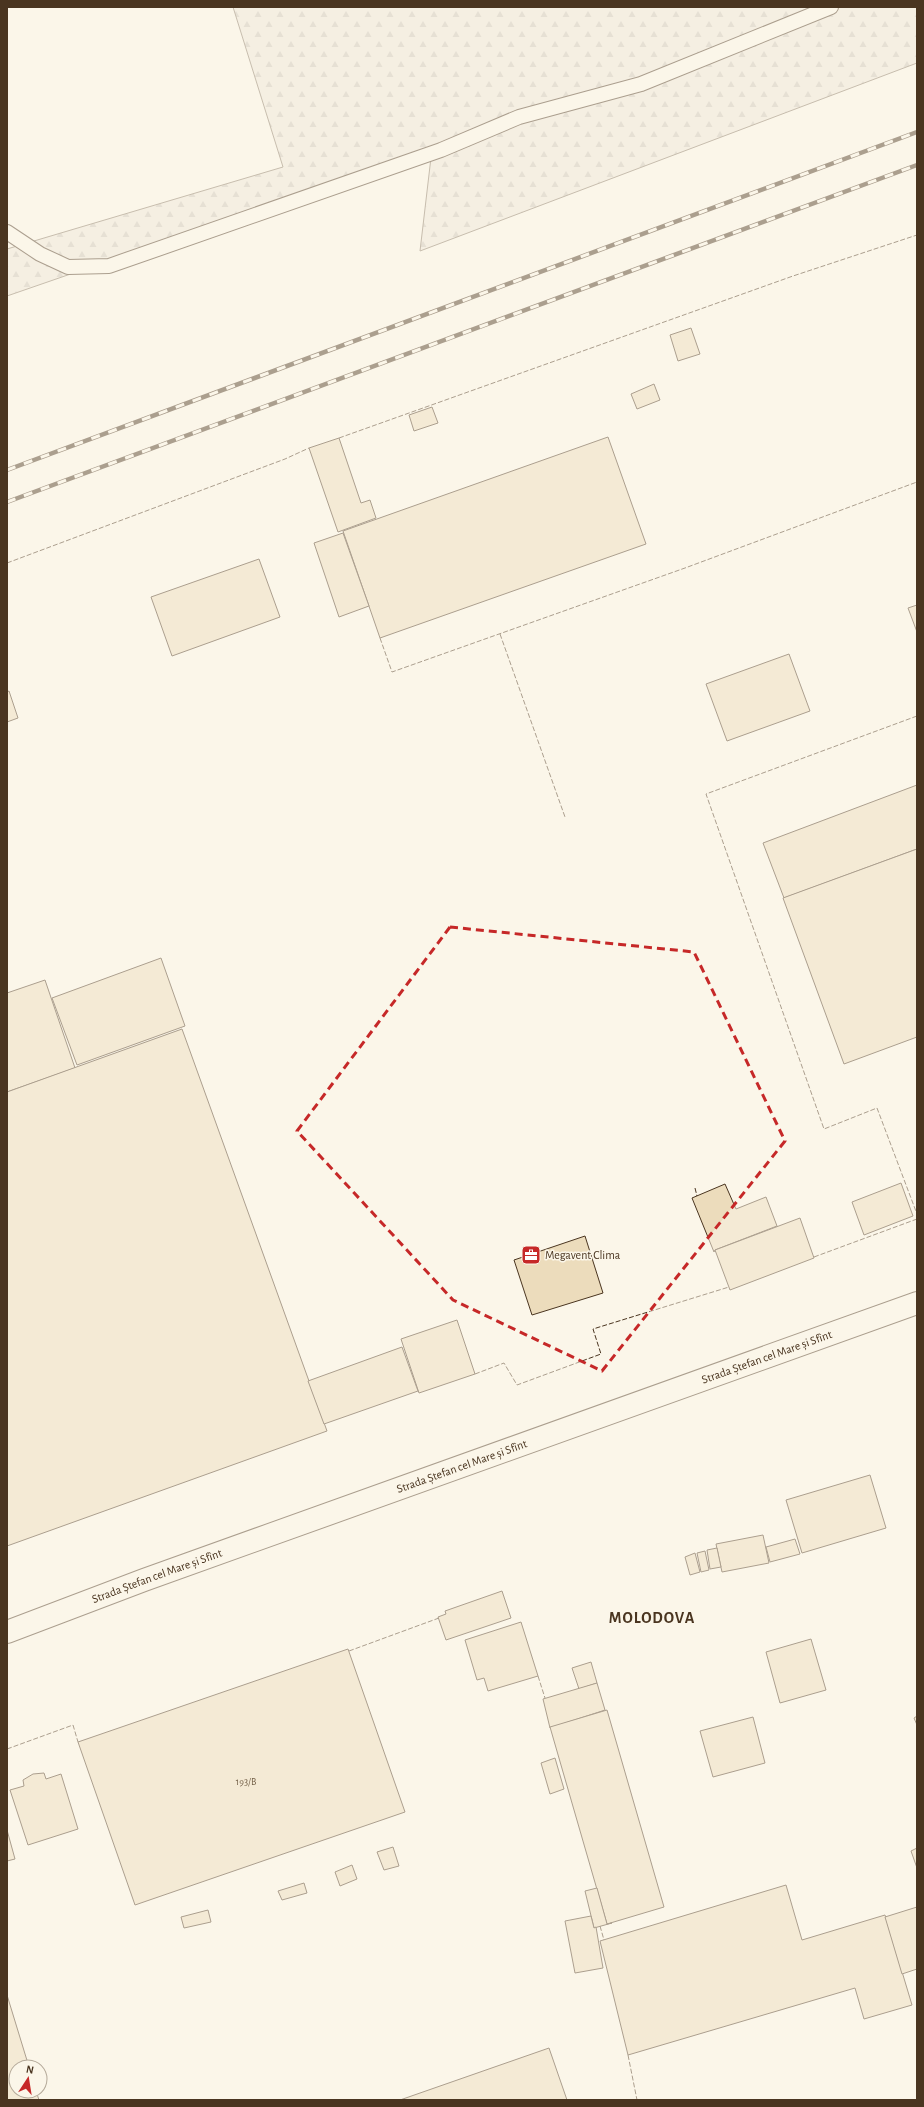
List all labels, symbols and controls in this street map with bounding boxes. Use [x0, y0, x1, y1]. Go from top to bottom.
office icon: Megavent Clima [520, 1244, 542, 1266]
place label: Megavent Clima [545, 1249, 621, 1261]
street label: Strada Ștefan cel Mare și Sfînt [700, 1328, 834, 1386]
street label: Strada Ștefan cel Mare și Sfînt [395, 1437, 529, 1495]
street label: Strada Ștefan cel Mare și Sfînt [90, 1547, 224, 1605]
district label: MOLODOVA [609, 1610, 695, 1626]
house number: 193/B [236, 1777, 256, 1787]
north arrow [8, 2059, 48, 2099]
text: N [25, 2064, 35, 2076]

